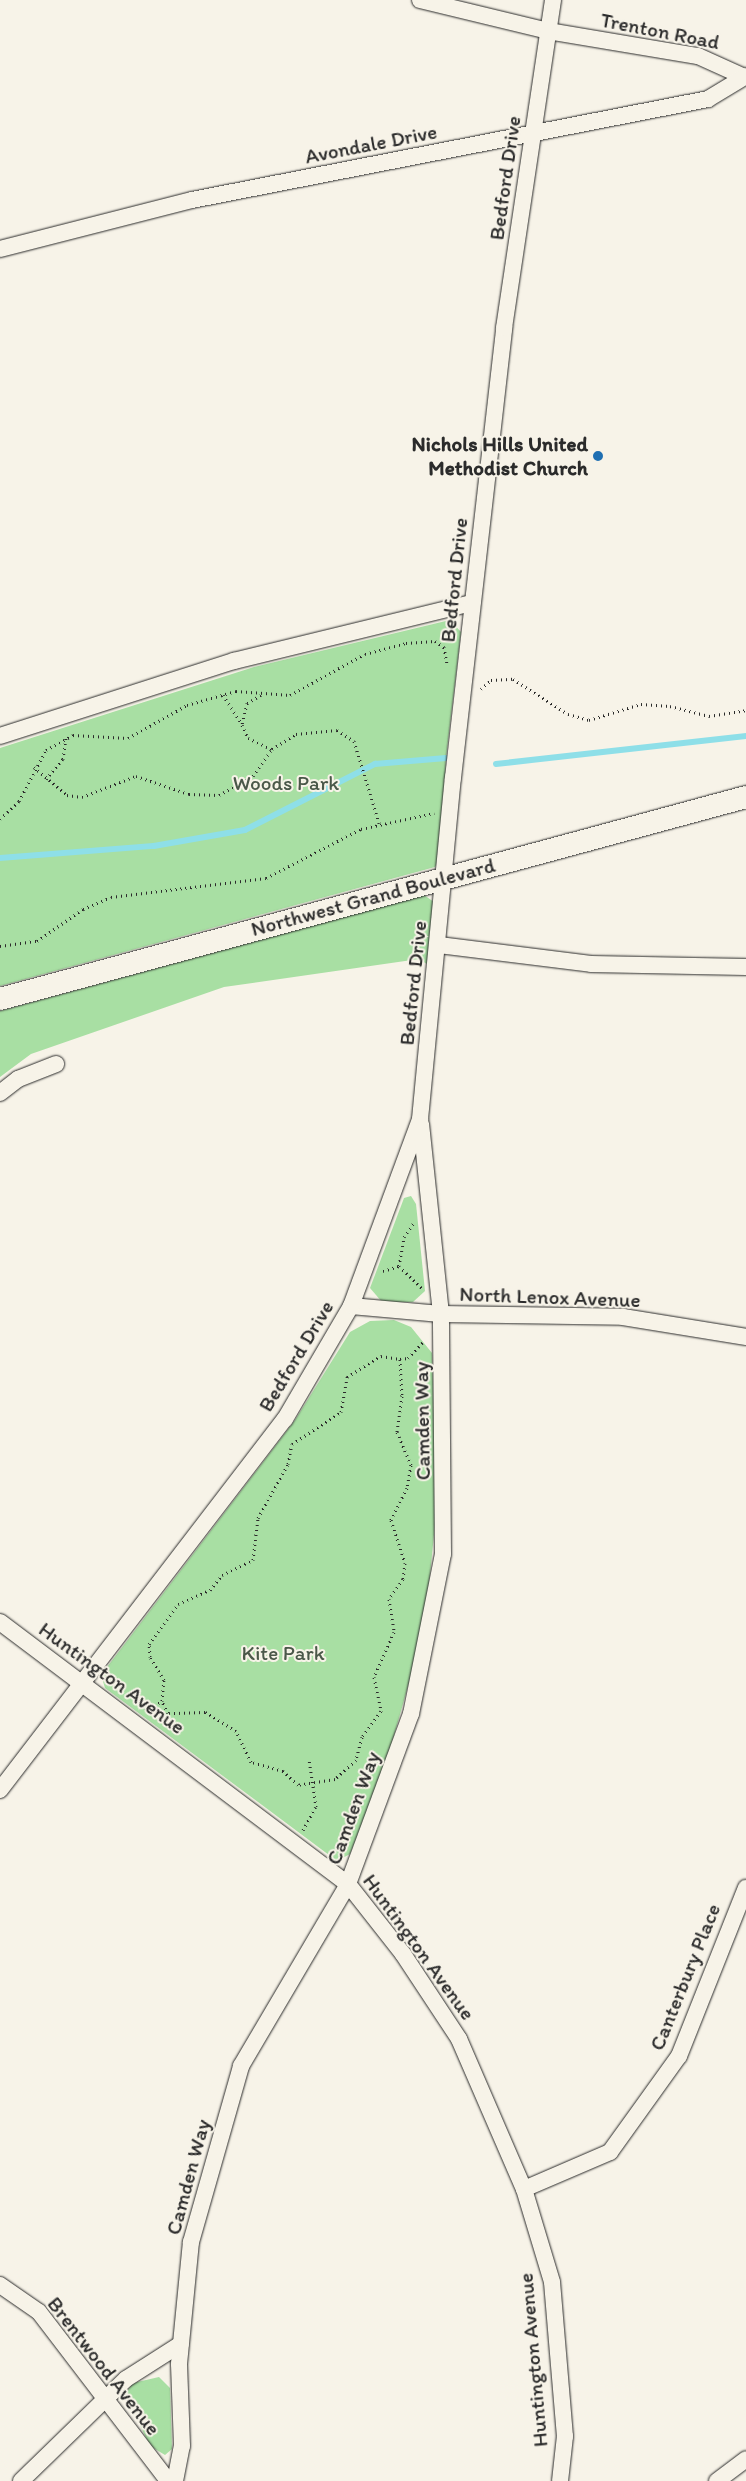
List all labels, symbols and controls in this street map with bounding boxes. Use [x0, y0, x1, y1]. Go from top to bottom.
street label: Trenton Road [599, 7, 721, 55]
street label: Bedford Drive [484, 114, 526, 242]
street label: Avondale Drive [303, 119, 439, 169]
place label: Nichols Hills United Methodist Church [411, 431, 588, 481]
marker: Nichols Hills United Methodist Church [592, 450, 604, 462]
street label: Bedford Drive [435, 516, 473, 644]
park label: Woods Park [233, 770, 339, 796]
street label: Northwest Grand Boulevard [248, 852, 498, 942]
street label: Bedford Drive [394, 919, 432, 1047]
street label: North Lenox Avenue [459, 1281, 641, 1313]
street label: Bedford Drive [253, 1296, 339, 1416]
street label: Camden Way [408, 1362, 436, 1480]
street label: Huntington Avenue [34, 1616, 190, 1740]
park label: Kite Park [242, 1640, 324, 1666]
street label: Camden Way [321, 1748, 385, 1868]
street label: Huntington Avenue [357, 1869, 481, 2025]
street label: Canterbury Place [644, 1900, 726, 2054]
street label: Camden Way [161, 2117, 215, 2237]
street label: Huntington Avenue [513, 2272, 553, 2448]
street label: Brentwood Avenue [42, 2292, 166, 2440]

